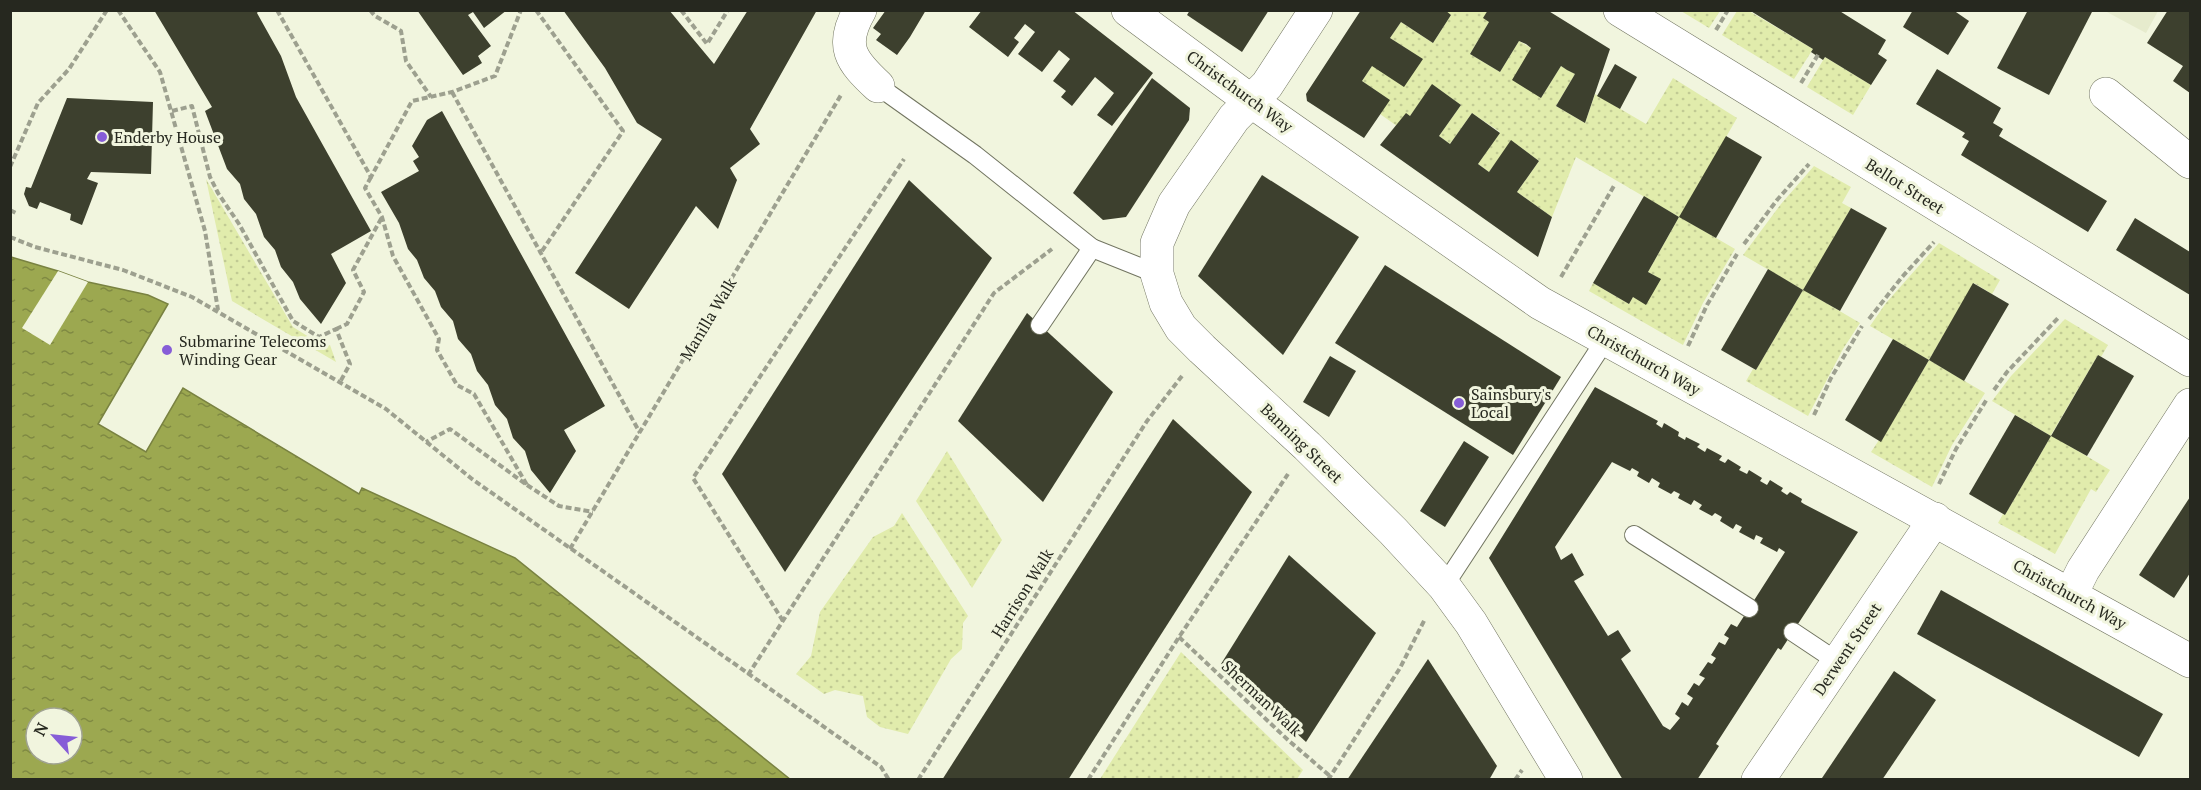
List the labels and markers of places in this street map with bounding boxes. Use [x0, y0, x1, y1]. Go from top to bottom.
place label: Enderby House [114, 126, 221, 148]
marker: Enderby House [95, 130, 109, 144]
place label: Submarine Telecoms Winding Gear [179, 330, 326, 370]
marker: Submarine Telecoms Winding Gear [160, 343, 174, 357]
place label: Sainsbury's Local [1471, 383, 1551, 423]
marker: Sainsbury's Local [1452, 396, 1466, 410]

